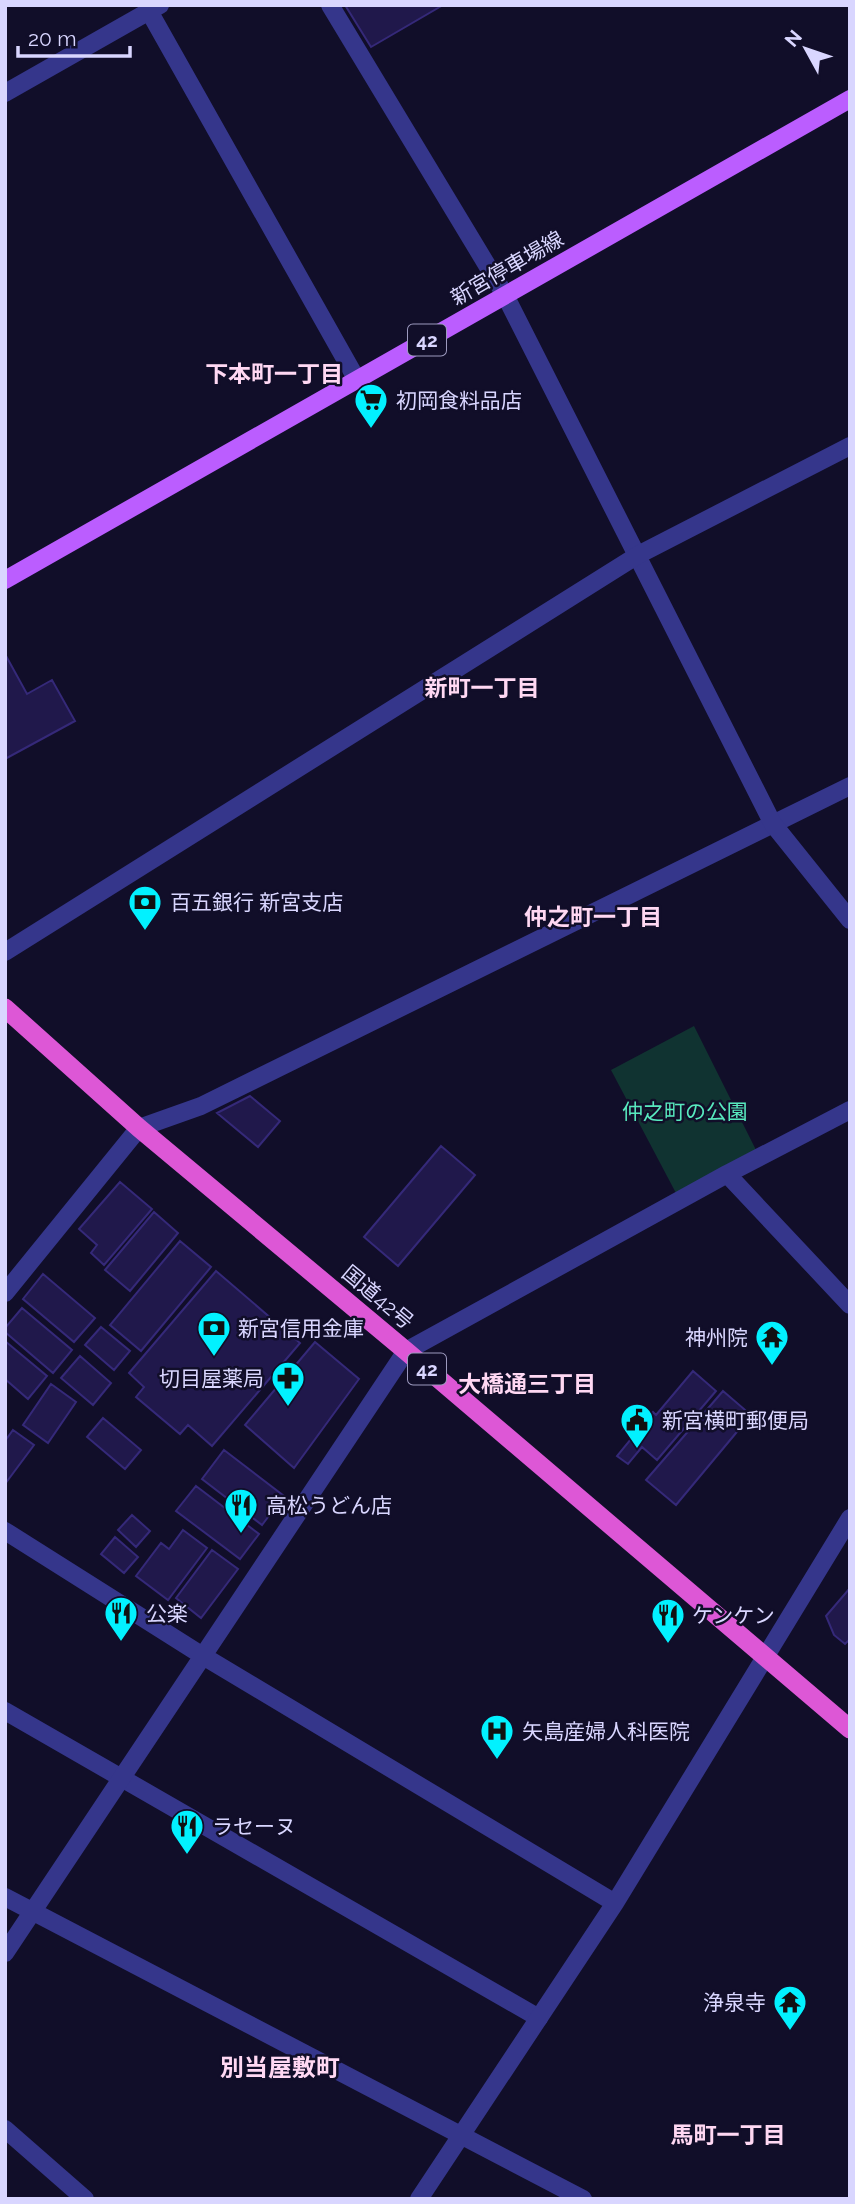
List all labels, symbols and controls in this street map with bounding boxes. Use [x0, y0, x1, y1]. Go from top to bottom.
scale bar [18, 14, 130, 58]
north arrow [771, 14, 841, 84]
text: N [780, 25, 806, 51]
text: 20 m [28, 26, 76, 51]
street label: 新宮停車場線 [446, 226, 568, 310]
road number: 42 [408, 324, 446, 356]
district label: 下本町一丁目 [205, 360, 343, 387]
supermarket icon: 初岡食料品店 [352, 381, 390, 430]
place label: 初岡食料品店 [396, 388, 522, 413]
district label: 新町一丁目 [425, 674, 540, 701]
bank icon: 百五銀行 新宮支店 [126, 883, 164, 932]
place label: 百五銀行 新宮支店 [170, 890, 343, 915]
district label: 仲之町一丁目 [524, 903, 662, 930]
park label: 仲之町の公園 [622, 1099, 748, 1124]
street label: 国道42号 [337, 1260, 419, 1334]
bank icon: 新宮信用金庫 [195, 1309, 233, 1358]
place label: 新宮信用金庫 [238, 1316, 364, 1341]
temple icon: 神州院 [753, 1318, 791, 1367]
place label: 神州院 [685, 1325, 748, 1350]
road number: 42 [408, 1354, 446, 1385]
pharmacy icon: 切目屋薬局 [269, 1359, 307, 1408]
place label: 切目屋薬局 [159, 1366, 264, 1391]
district label: 大橋通三丁目 [458, 1370, 596, 1397]
public building icon: 新宮横町郵便局 [618, 1401, 656, 1450]
place label: 新宮横町郵便局 [662, 1408, 809, 1433]
restaurant icon: 高松うどん店 [222, 1486, 260, 1535]
place label: 高松うどん店 [266, 1493, 392, 1518]
restaurant icon: 公楽 [102, 1594, 140, 1643]
restaurant icon: ケンケン [649, 1596, 687, 1645]
place label: 公楽 [146, 1601, 188, 1626]
place label: ケンケン [692, 1603, 775, 1628]
hospital icon: 矢島産婦人科医院 [478, 1712, 516, 1761]
place label: 矢島産婦人科医院 [522, 1719, 690, 1744]
restaurant icon: ラセーヌ [168, 1807, 206, 1856]
place label: ラセーヌ [212, 1814, 296, 1839]
temple icon: 浄泉寺 [771, 1983, 809, 2032]
place label: 浄泉寺 [703, 1990, 766, 2015]
district label: 別当屋敷町 [220, 2053, 340, 2082]
district label: 馬町一丁目 [671, 2121, 786, 2148]

